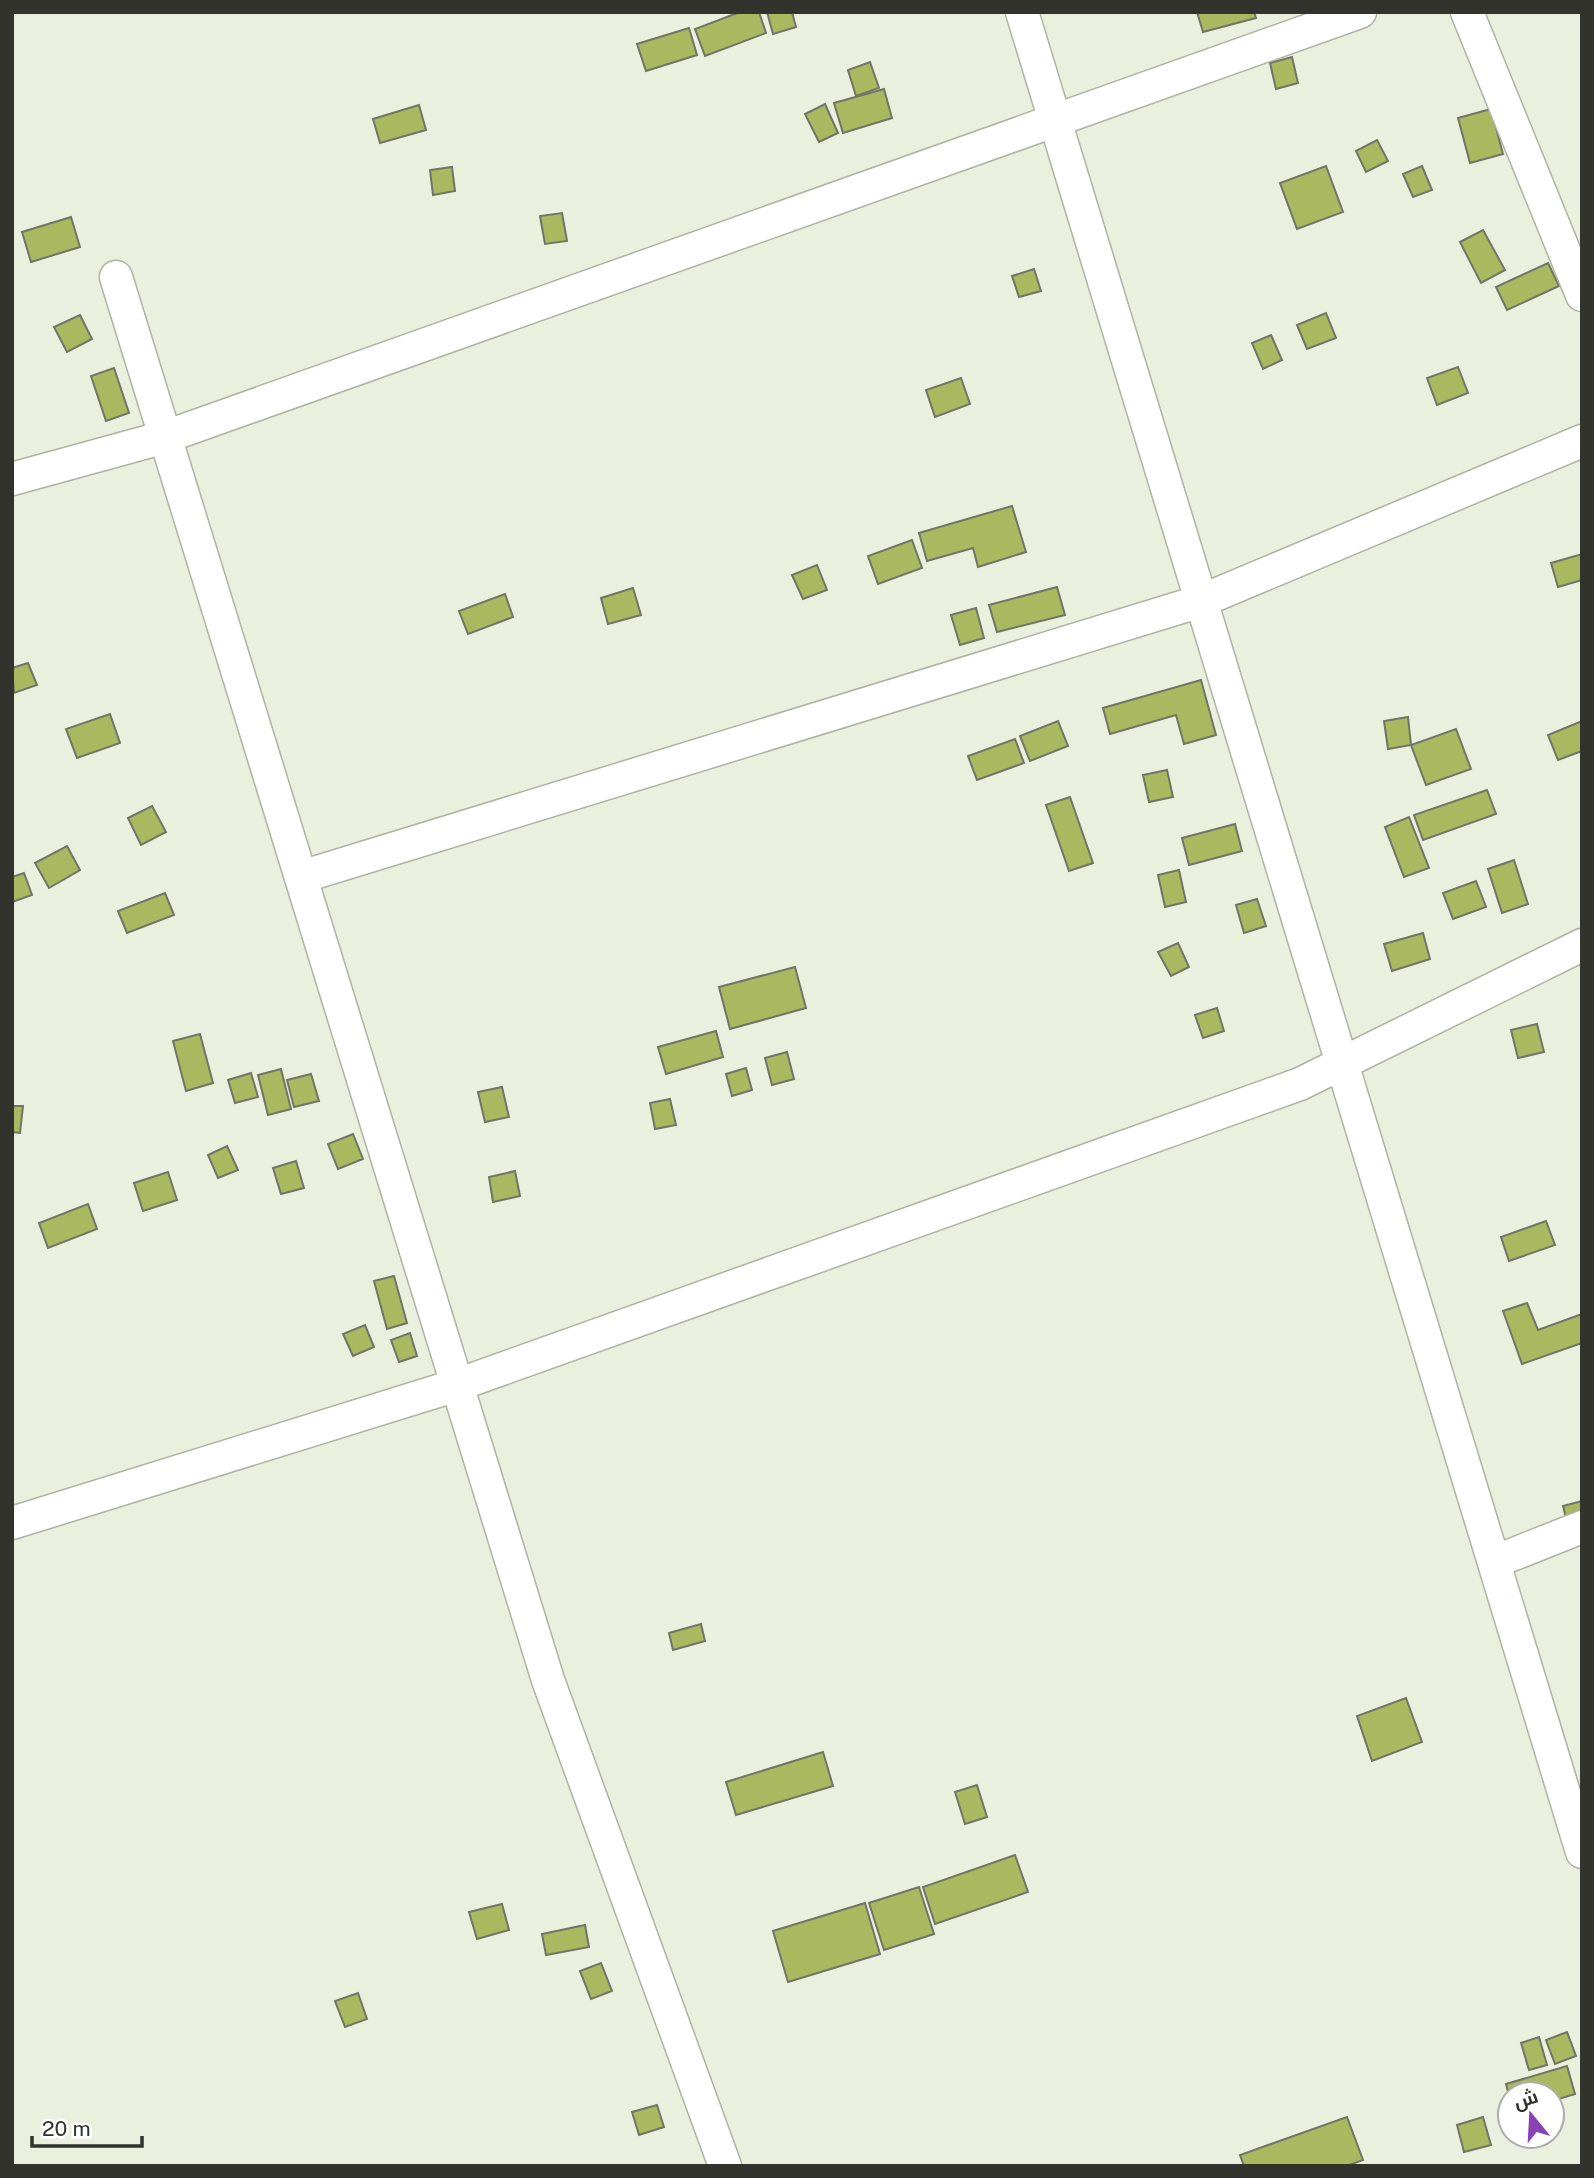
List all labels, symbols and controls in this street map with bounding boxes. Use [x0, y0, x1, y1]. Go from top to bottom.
north arrow [1496, 2080, 1566, 2150]
text: ش [1511, 2085, 1541, 2114]
scale bar [32, 2104, 142, 2148]
text: 20 m [42, 2116, 91, 2141]

